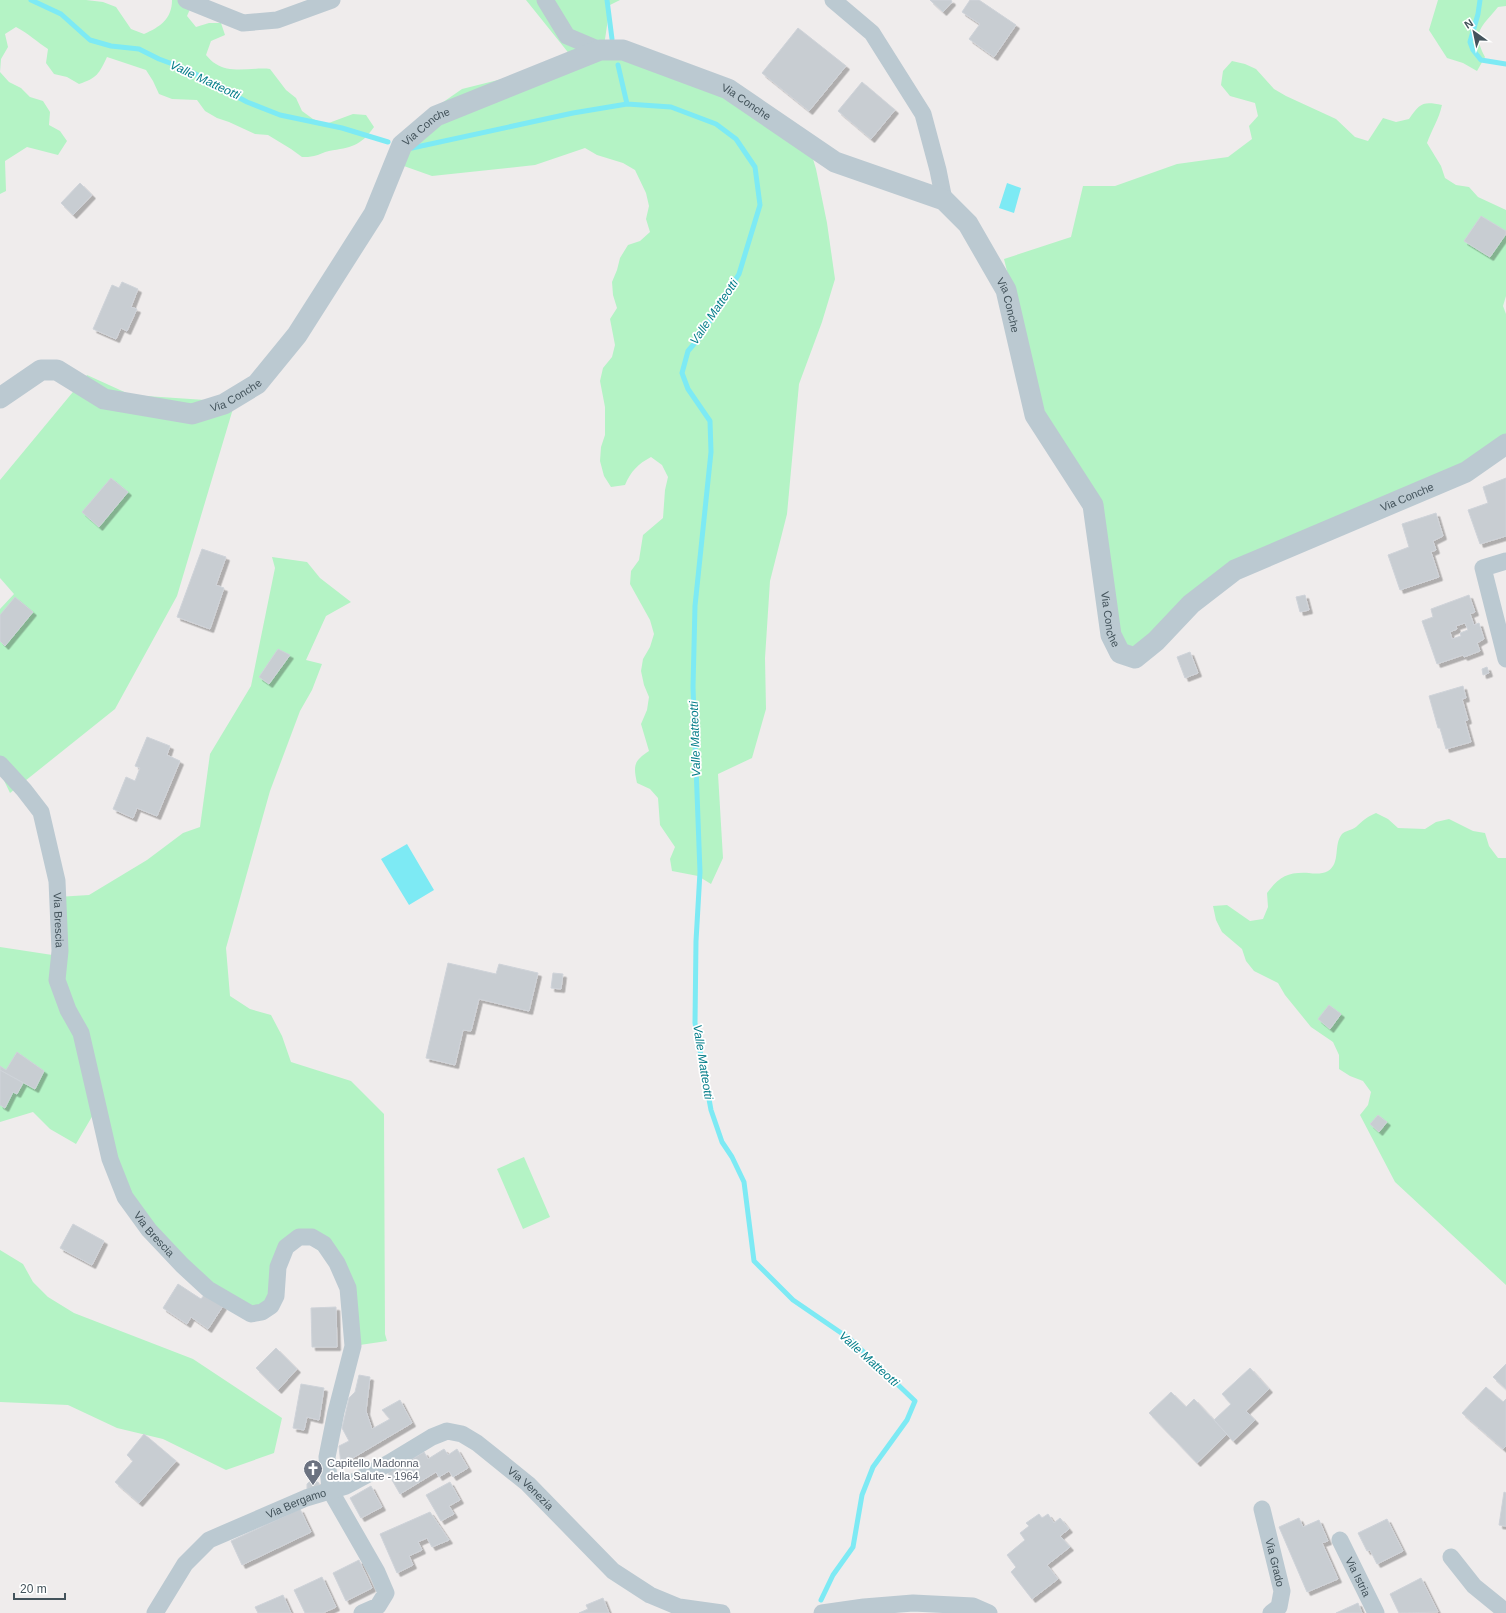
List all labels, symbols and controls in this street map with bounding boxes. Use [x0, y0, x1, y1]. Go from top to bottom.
north arrow [1454, 12, 1494, 52]
text: N [1462, 16, 1475, 31]
water label: Valle Matteotti [168, 58, 243, 102]
street label: Via Conche [720, 81, 773, 122]
street label: Via Conche [400, 105, 451, 148]
street label: Via Conche [994, 275, 1022, 334]
water label: Valle Matteotti [687, 276, 741, 347]
street label: Via Conche [209, 377, 264, 414]
street label: Via Conche [1379, 480, 1436, 514]
street label: Via Conche [1099, 591, 1122, 649]
water label: Valle Matteotti [687, 701, 703, 777]
street label: Via Brescia [51, 892, 66, 949]
water label: Valle Matteotti [690, 1024, 716, 1101]
street label: Via Brescia [132, 1209, 177, 1260]
water label: Valle Matteotti [836, 1329, 902, 1390]
place label: Capitello Madonna della Salute - 1964 [327, 1457, 420, 1482]
church icon: Capitello Madonna della Salute - 1964 [302, 1458, 324, 1486]
street label: Via Venezia [505, 1464, 556, 1513]
street label: Via Bergamo [264, 1486, 327, 1521]
street label: Via Grado [1263, 1537, 1287, 1588]
street label: Via Istria [1343, 1555, 1373, 1599]
scale bar [14, 1575, 65, 1601]
text: 20 m [20, 1582, 47, 1596]

